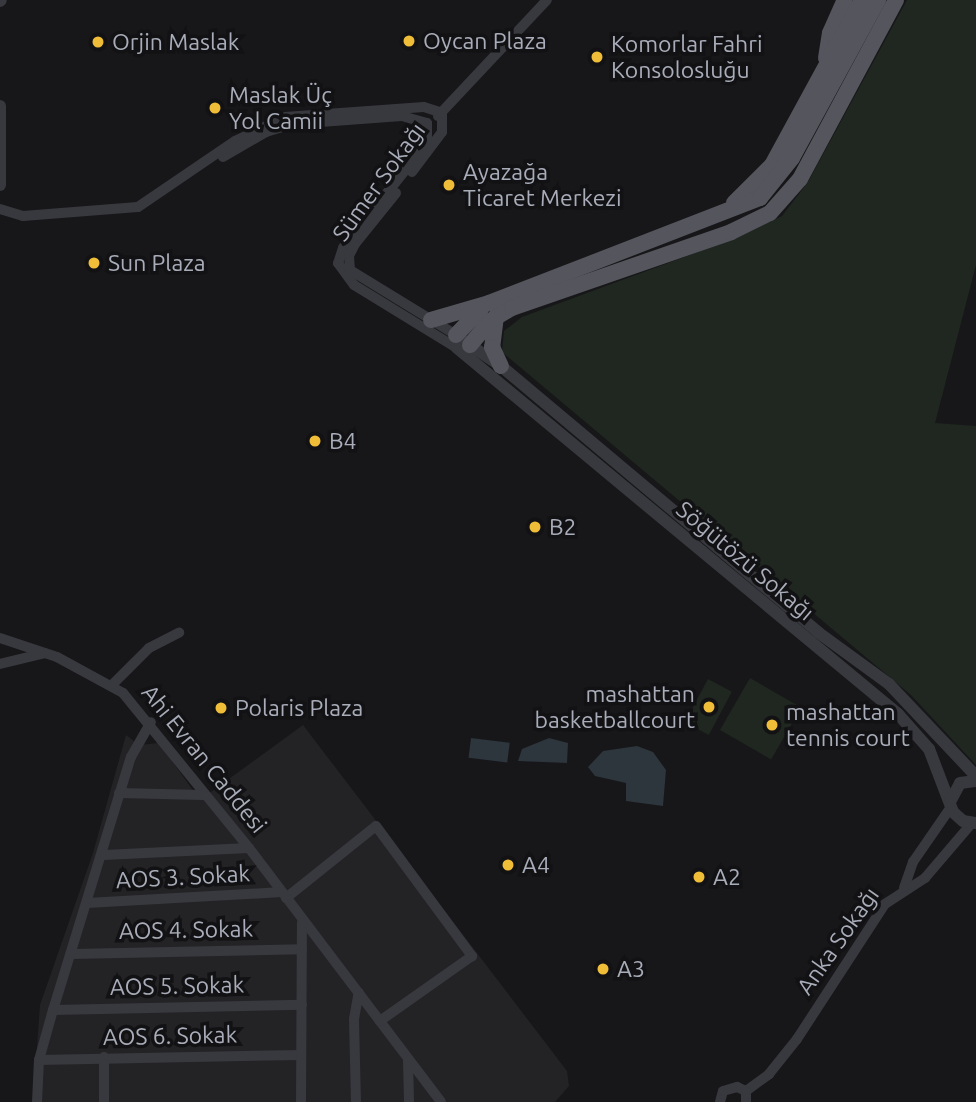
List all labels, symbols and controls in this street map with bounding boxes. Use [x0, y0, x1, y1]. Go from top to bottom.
place label: Oycan Plaza [423, 27, 547, 55]
place label: Orjin Maslak [112, 28, 239, 56]
place label: Komorlar Fahri Konsolosluğu [611, 30, 763, 84]
marker: Oycan Plaza [401, 33, 417, 49]
marker: Orjin Maslak [90, 34, 106, 50]
marker: Komorlar Fahri Konsolosluğu [589, 49, 605, 65]
place label: Maslak Üç Yol Camii [229, 81, 332, 135]
marker: Maslak Üç Yol Camii [207, 100, 223, 116]
street label: Sümer Sokağı [327, 117, 431, 247]
place label: Ayazağa Ticaret Merkezi [463, 158, 622, 212]
marker: Ayazağa Ticaret Merkezi [441, 177, 457, 193]
place label: Sun Plaza [108, 249, 206, 277]
marker: Sun Plaza [86, 255, 102, 271]
place label: B4 [329, 427, 357, 455]
marker: B4 [307, 433, 323, 449]
street label: Söğütözü Sokağı [671, 496, 819, 626]
place label: B2 [549, 513, 577, 541]
marker: B2 [527, 519, 543, 535]
street label: Ahi Evran Caddesi [136, 679, 272, 839]
place label: mashattan basketballcourt [534, 680, 695, 734]
place label: Polaris Plaza [235, 694, 363, 722]
place label: mashattan tennis court [786, 698, 910, 752]
marker: mashattan basketballcourt [701, 699, 717, 715]
marker: Polaris Plaza [213, 700, 229, 716]
marker: mashattan tennis court [764, 717, 780, 733]
place label: A4 [522, 851, 550, 879]
marker: A4 [500, 857, 516, 873]
street label: AOS 3. Sokak [115, 860, 251, 894]
place label: A2 [713, 863, 741, 891]
marker: A2 [691, 869, 707, 885]
street label: Anka Sokağı [791, 882, 885, 1000]
street label: AOS 4. Sokak [119, 915, 253, 945]
place label: A3 [617, 955, 645, 983]
marker: A3 [595, 961, 611, 977]
street label: AOS 5. Sokak [110, 971, 244, 1001]
street label: AOS 6. Sokak [103, 1021, 237, 1051]

